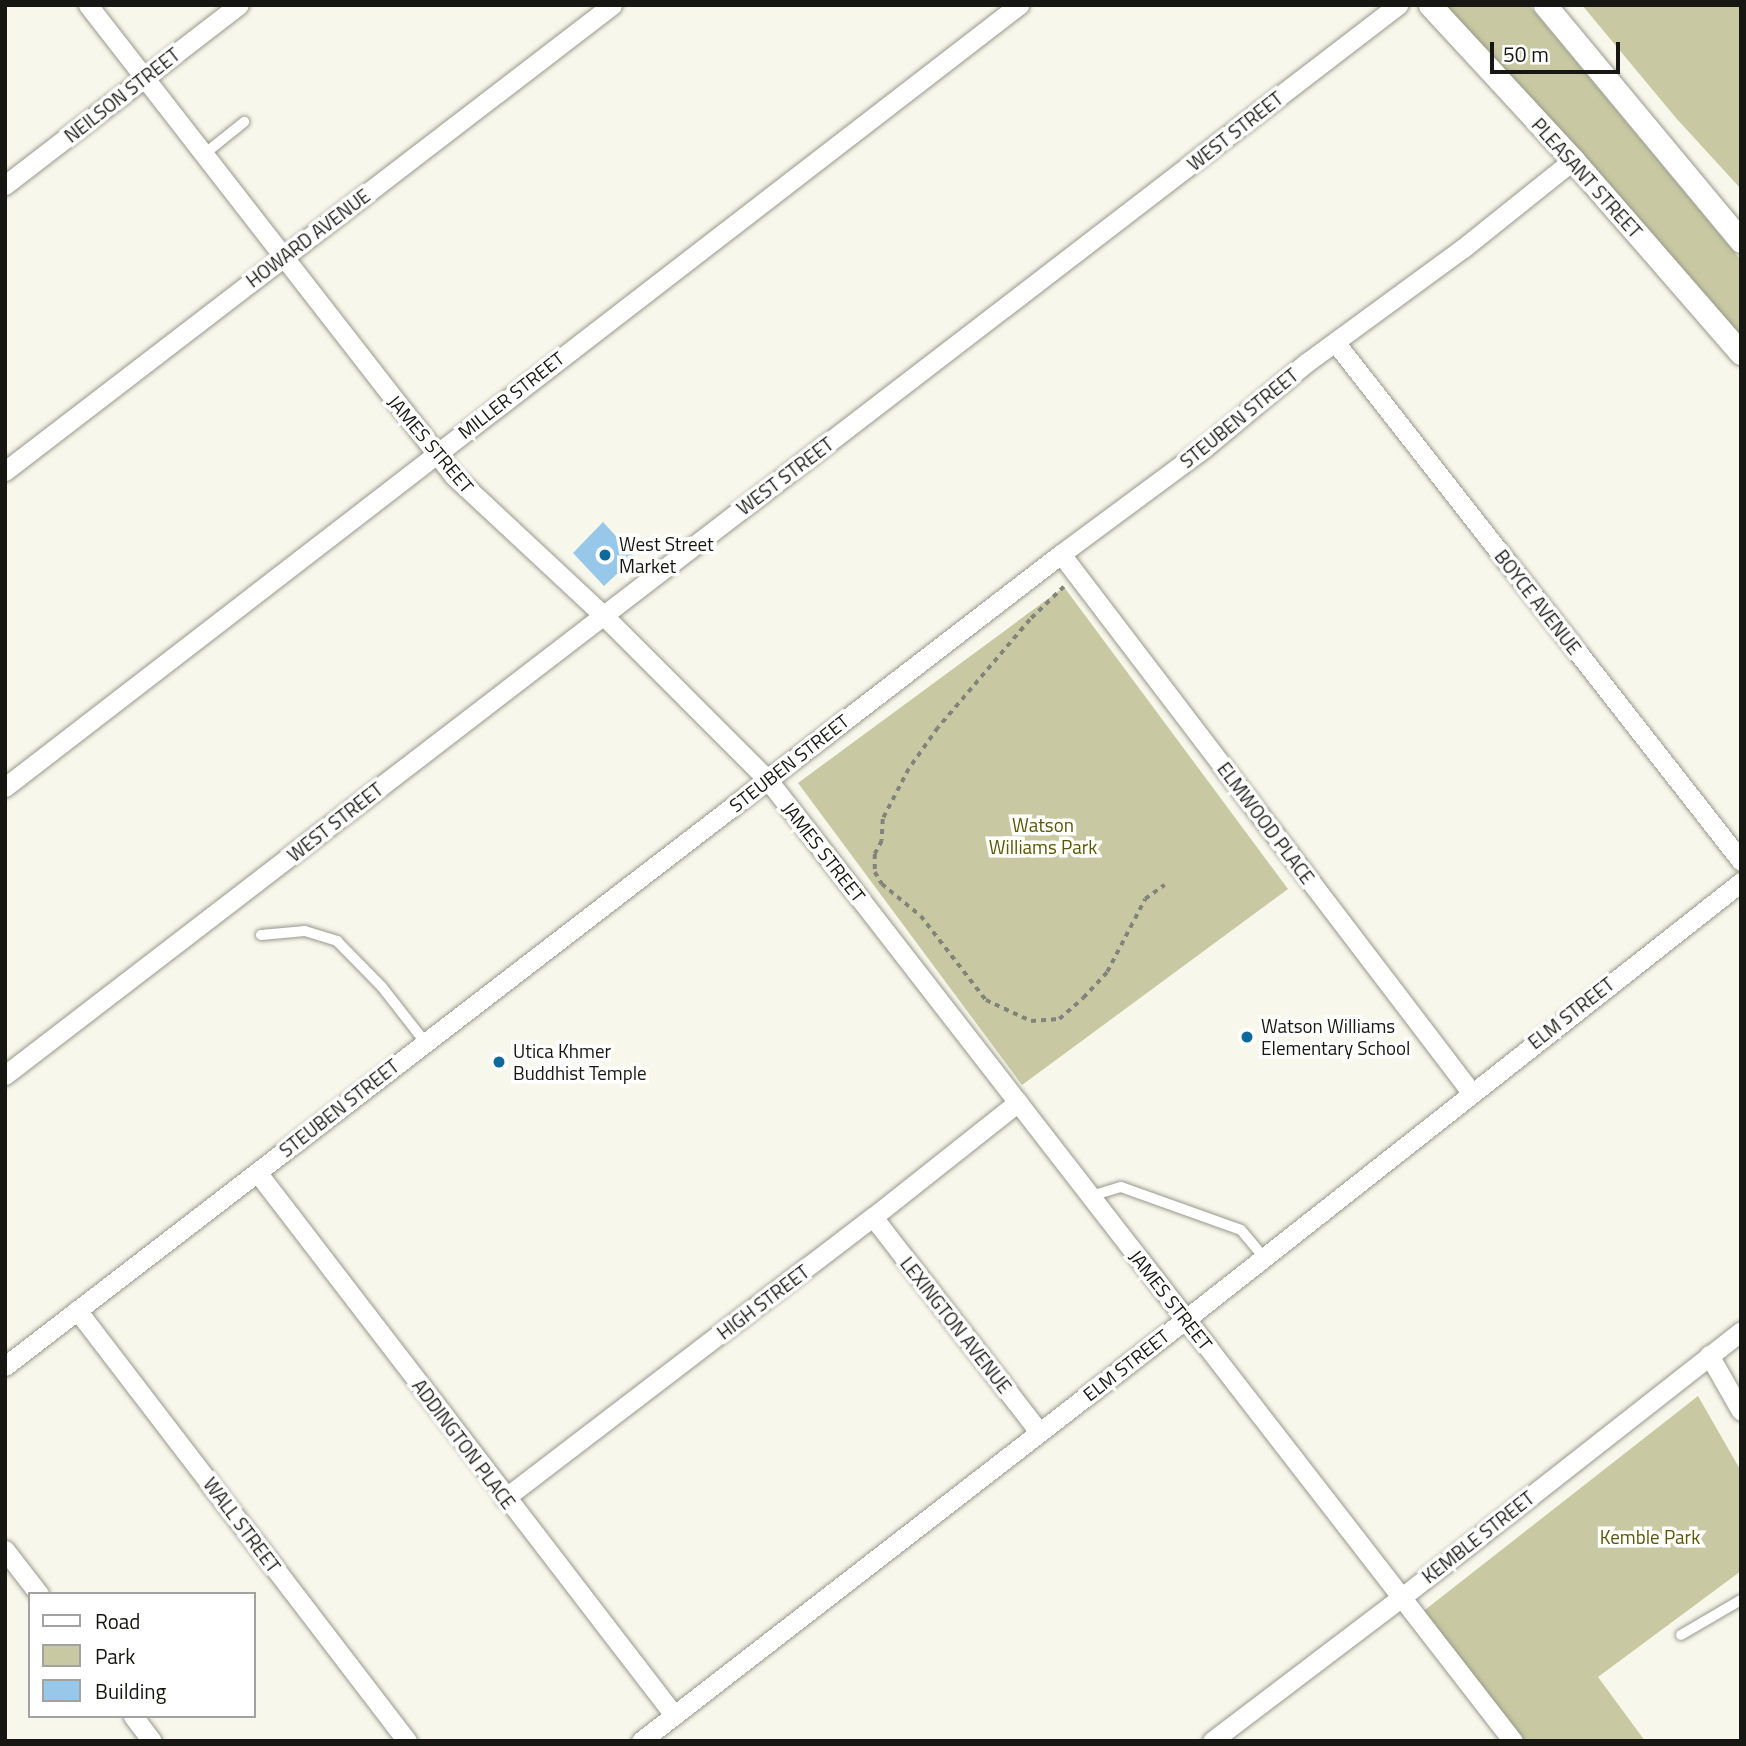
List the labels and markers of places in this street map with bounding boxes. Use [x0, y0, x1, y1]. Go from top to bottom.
place label: West Street Market [619, 533, 714, 577]
marker: West Street Market [597, 547, 613, 563]
place label: Watson Williams Elementary School [1261, 1015, 1410, 1059]
marker: Watson Williams Elementary School [1239, 1029, 1255, 1045]
place label: Utica Khmer Buddhist Temple [513, 1040, 647, 1084]
marker: Utica Khmer Buddhist Temple [491, 1054, 507, 1070]

